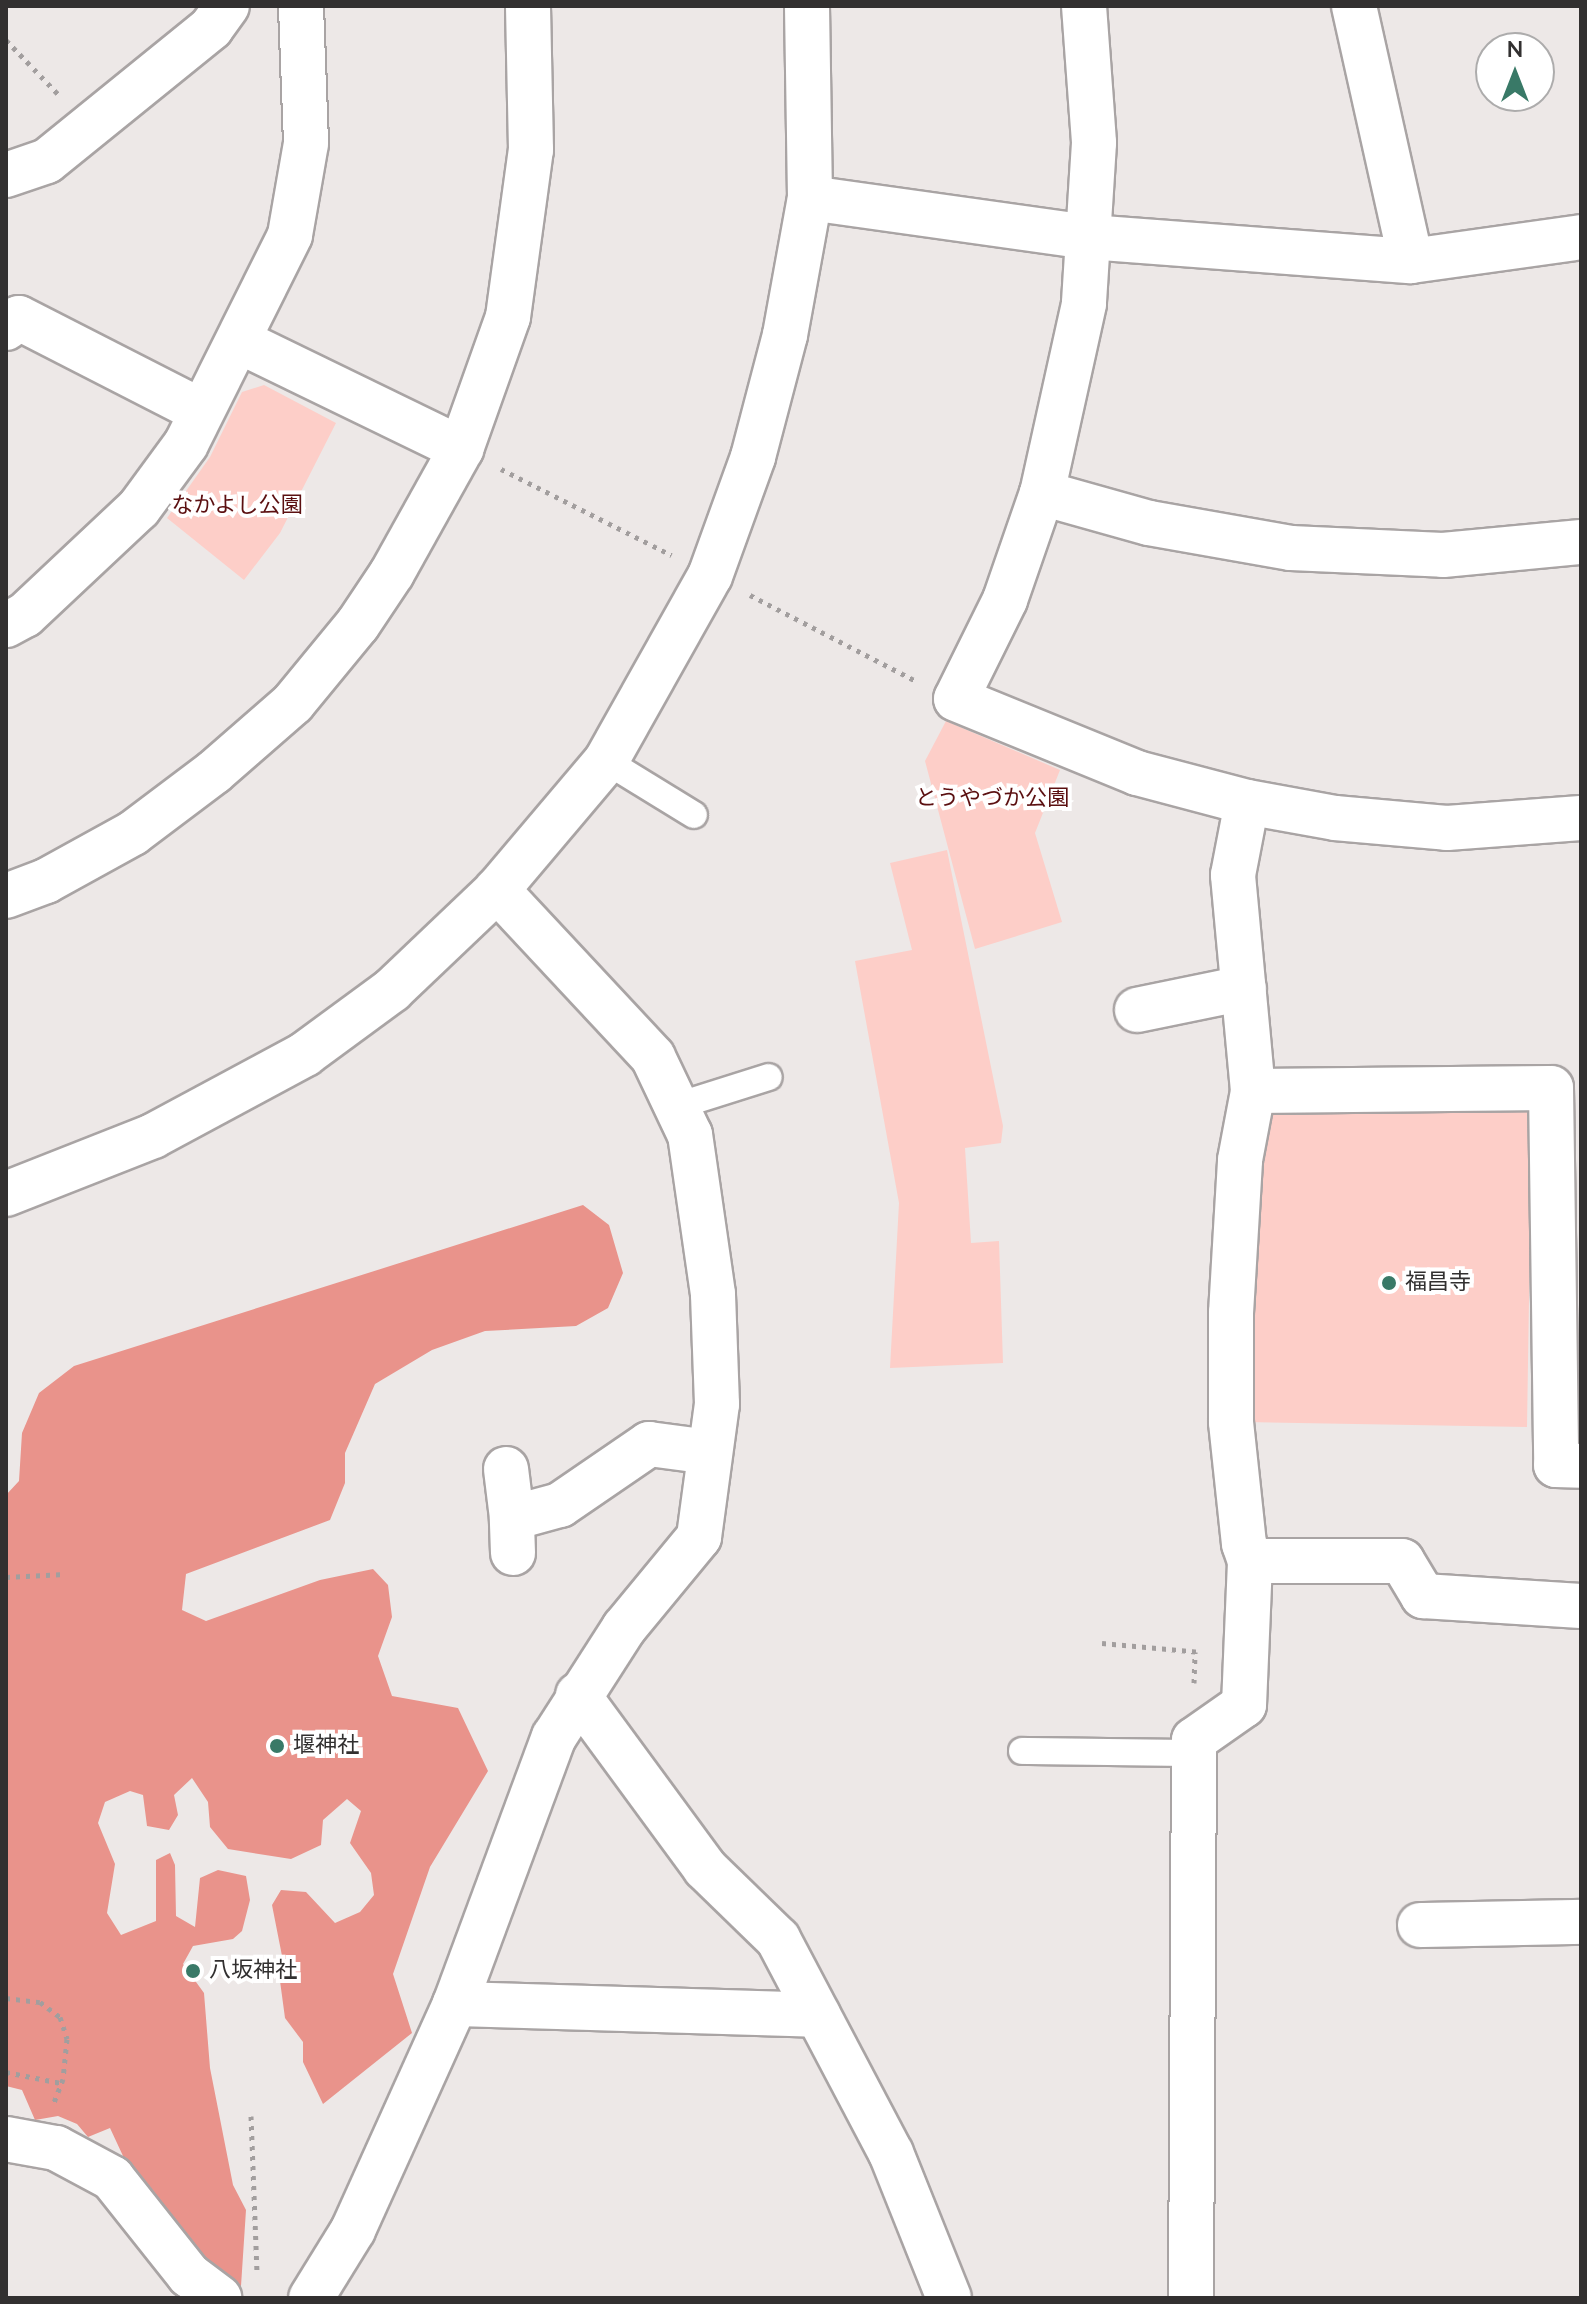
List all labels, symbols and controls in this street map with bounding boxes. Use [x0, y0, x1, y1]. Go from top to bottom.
north arrow [1475, 32, 1555, 112]
text: N [1507, 35, 1523, 65]
park label: なかよし公園 [171, 493, 303, 519]
park label: とうやづか公園 [915, 786, 1069, 812]
place label: 福昌寺 [1405, 1270, 1471, 1296]
marker: 福昌寺 [1380, 1274, 1398, 1292]
place label: 堰神社 [293, 1733, 359, 1759]
marker: 堰神社 [268, 1737, 286, 1755]
place label: 八坂神社 [209, 1958, 297, 1984]
marker: 八坂神社 [184, 1962, 202, 1980]

